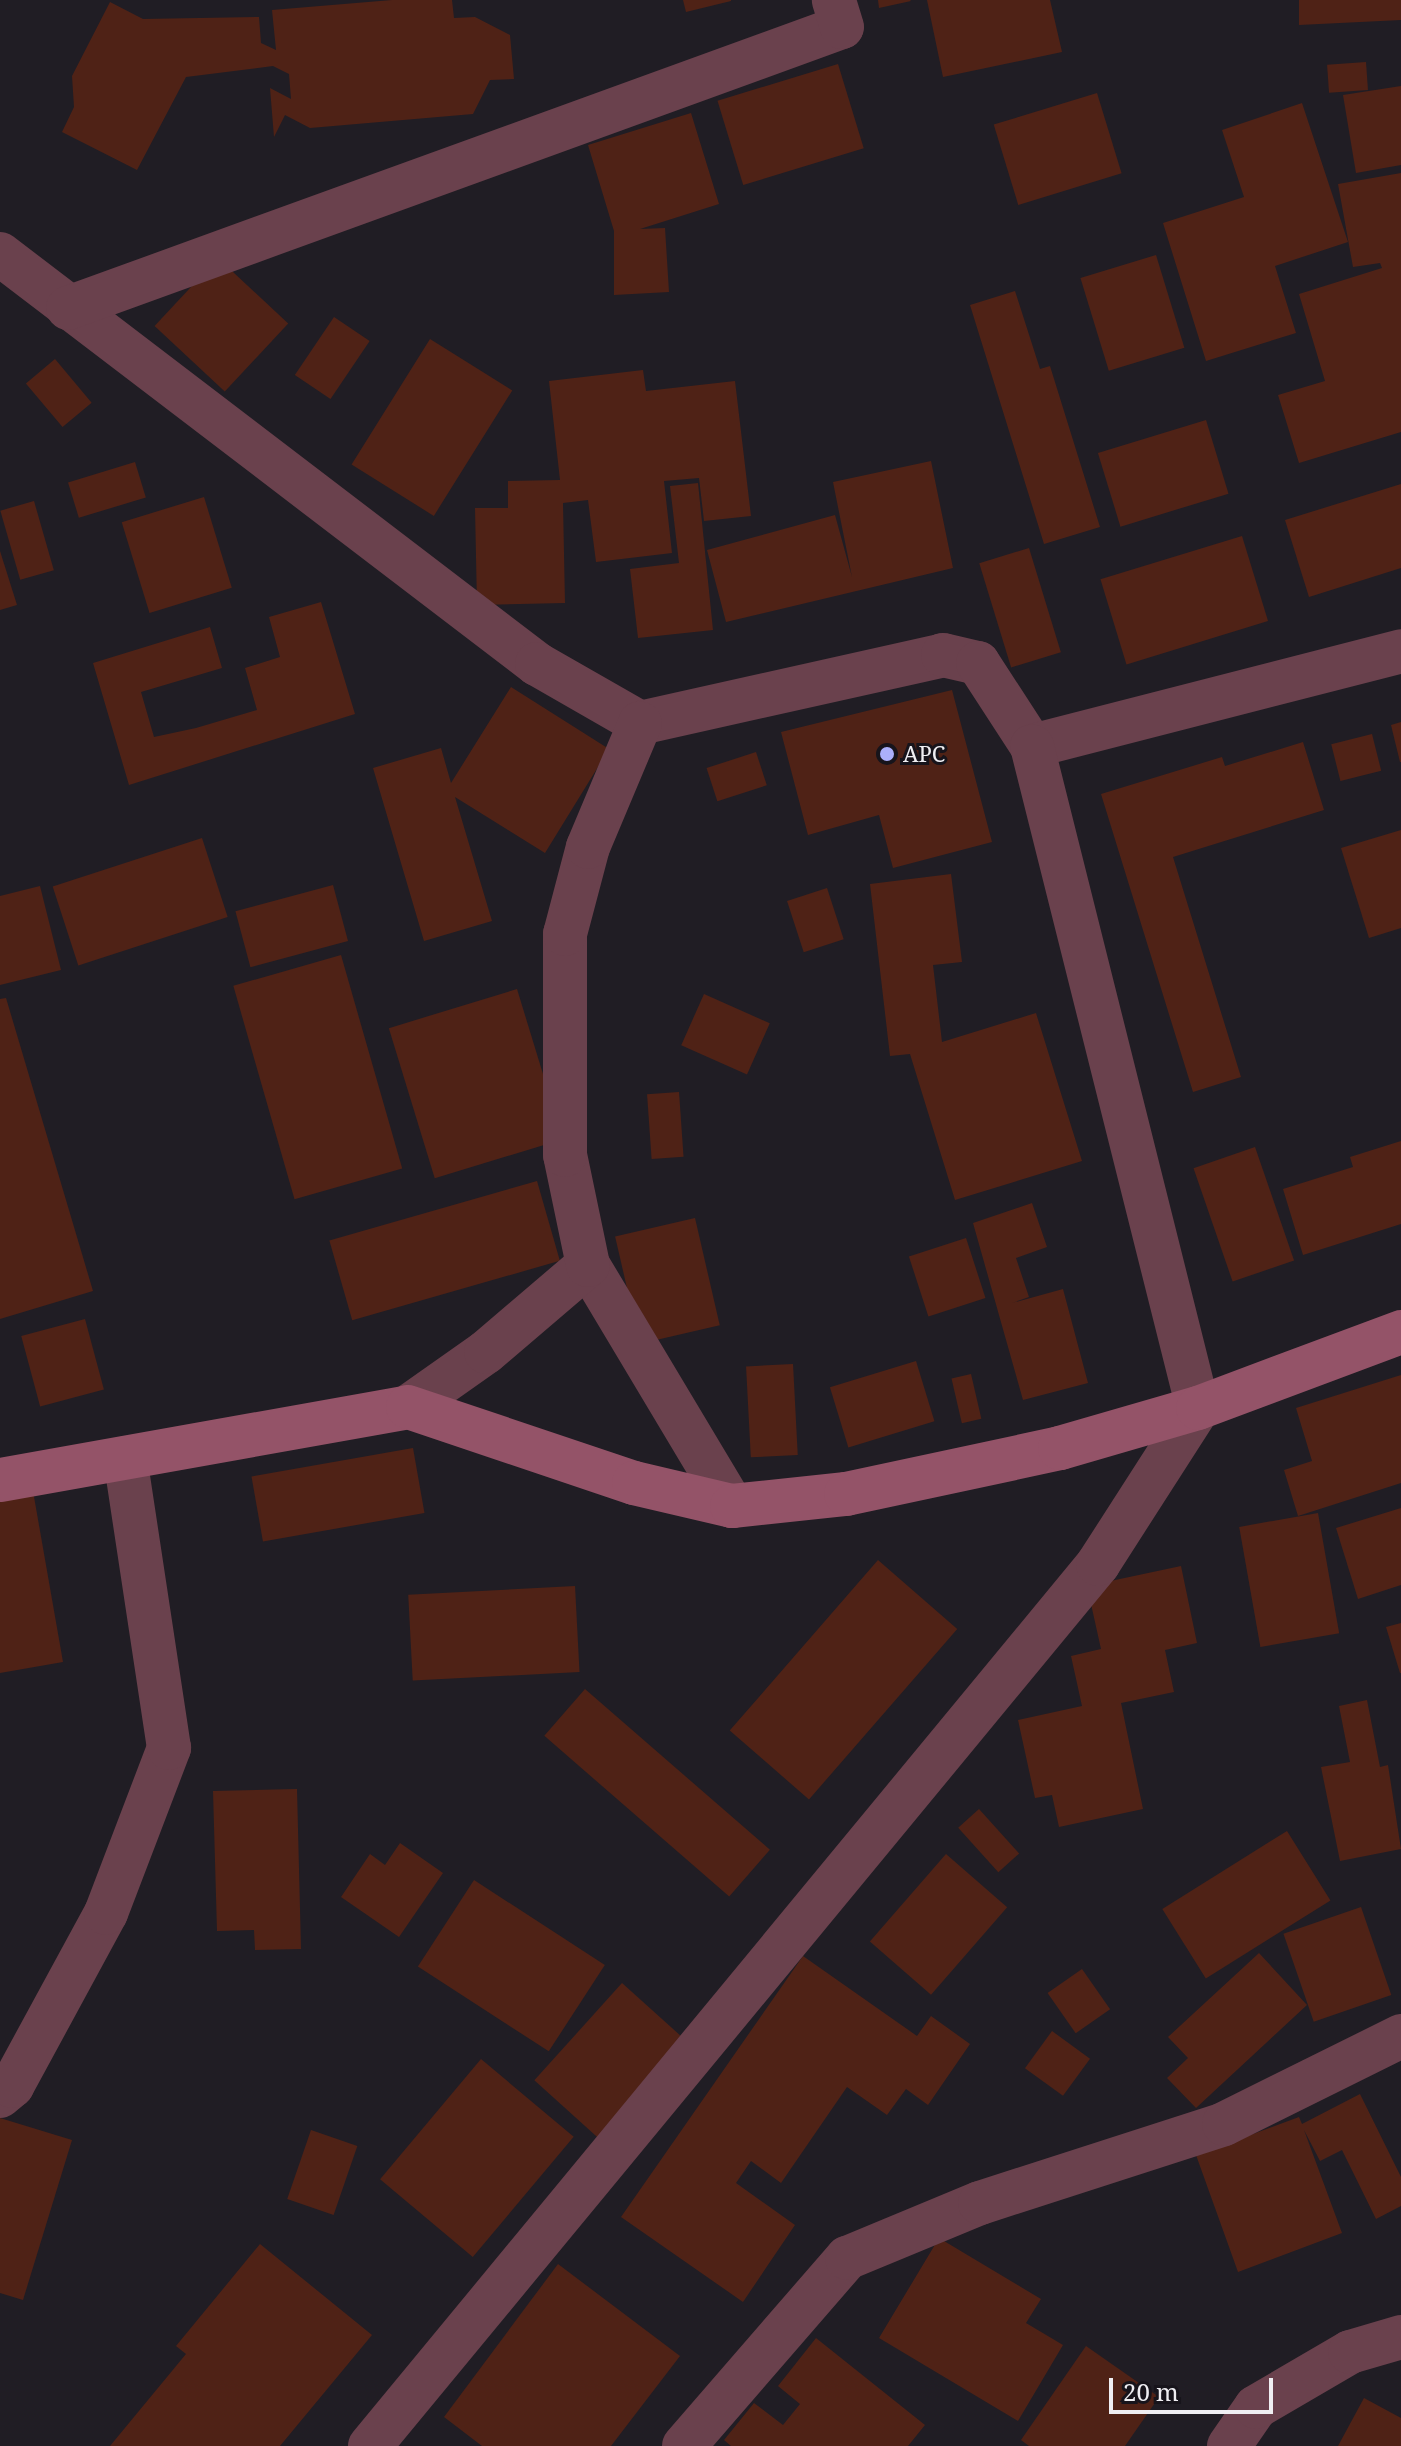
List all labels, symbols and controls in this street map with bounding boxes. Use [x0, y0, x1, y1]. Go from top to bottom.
place label: APC [903, 741, 945, 767]
marker: APC [878, 745, 896, 763]
scale bar [1113, 2362, 1277, 2412]
text: 20 m [1123, 2375, 1179, 2408]

